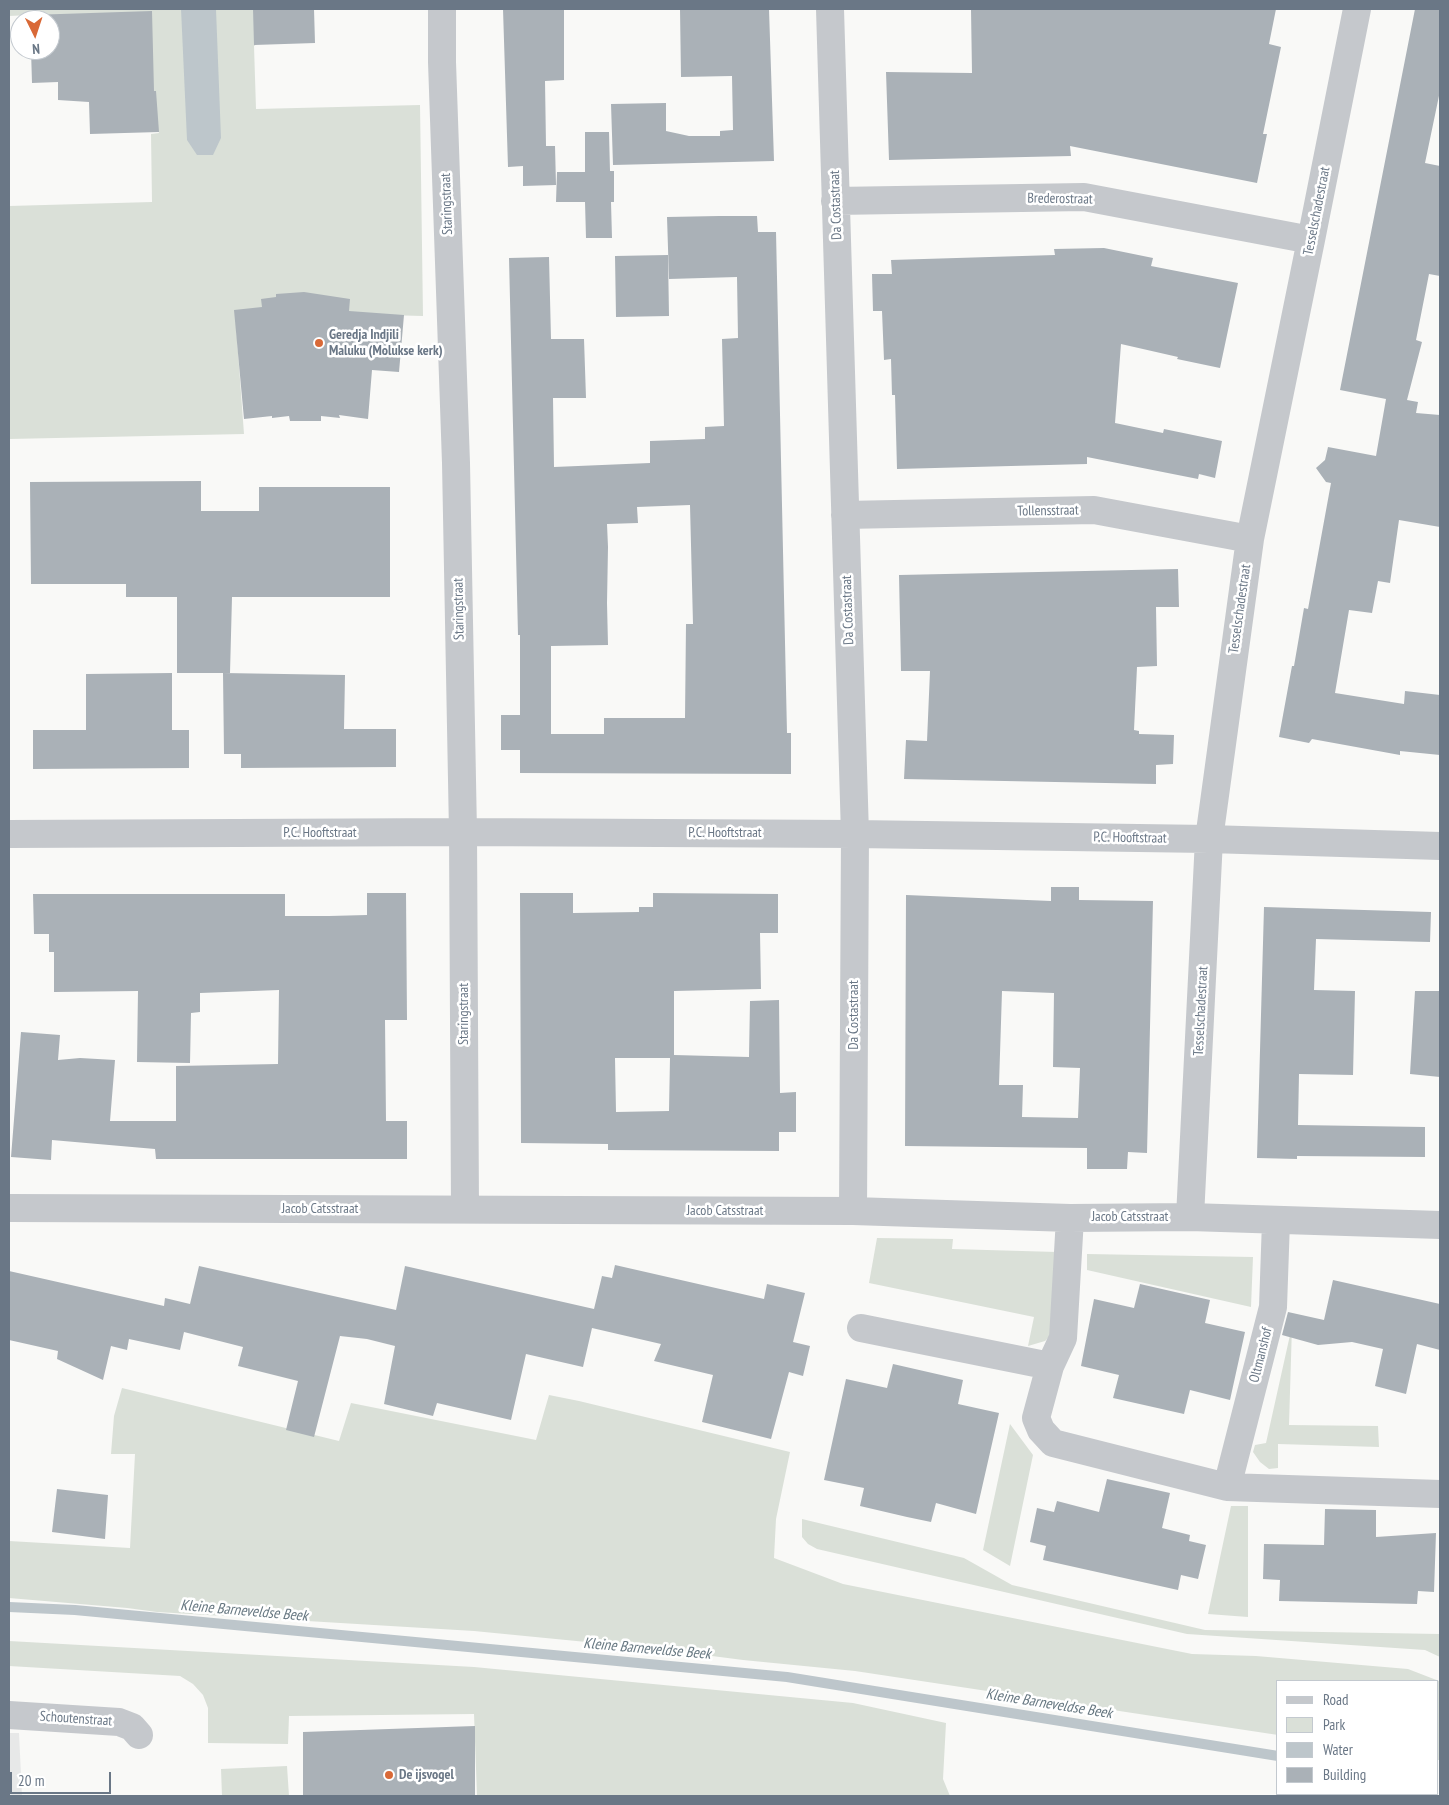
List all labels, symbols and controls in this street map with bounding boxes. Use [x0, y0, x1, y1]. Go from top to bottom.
north arrow [10, 10, 60, 60]
text: N [32, 40, 40, 58]
street label: Tesselschadestraat [1300, 165, 1334, 257]
street label: Da Costastraat [826, 170, 846, 240]
street label: Staringstraat [438, 173, 456, 235]
street label: Brederostraat [1027, 190, 1093, 208]
place label: Geredja Indjili Maluku (Molukse kerk) [329, 327, 443, 360]
marker: Geredja Indjili Maluku (Molukse kerk) [313, 337, 325, 349]
street label: Tollensstraat [1017, 502, 1079, 520]
street label: Tesselschadestraat [1225, 563, 1255, 655]
street label: Da Costastraat [838, 575, 858, 645]
street label: Staringstraat [450, 578, 468, 640]
street label: P.C. Hooftstraat [283, 825, 357, 841]
street label: P.C. Hooftstraat [688, 825, 762, 841]
street label: P.C. Hooftstraat [1093, 829, 1167, 847]
street label: Tesselschadestraat [1190, 966, 1212, 1056]
street label: Da Costastraat [846, 980, 862, 1050]
street label: Staringstraat [456, 983, 472, 1045]
street label: Jacob Catsstraat [282, 1201, 358, 1217]
street label: Jacob Catsstraat [687, 1203, 763, 1219]
street label: Jacob Catsstraat [1092, 1209, 1168, 1225]
street label: Oltmanshof [1246, 1326, 1276, 1384]
water label: Kleine Barneveldse Beek [180, 1596, 308, 1626]
water label: Kleine Barneveldse Beek [583, 1634, 711, 1664]
legend [1276, 1680, 1439, 1795]
water label: Kleine Barneveldse Beek [985, 1685, 1113, 1723]
text: Road [1323, 1690, 1349, 1709]
street label: Schoutenstraat [39, 1708, 113, 1730]
text: Park [1323, 1715, 1345, 1734]
text: Water [1323, 1740, 1353, 1759]
scale bar [12, 1762, 114, 1794]
text: Building [1323, 1765, 1366, 1784]
place label: De ijsvogel [399, 1767, 454, 1783]
marker: De ijsvogel [383, 1769, 395, 1781]
text: 20 m [18, 1771, 44, 1790]

